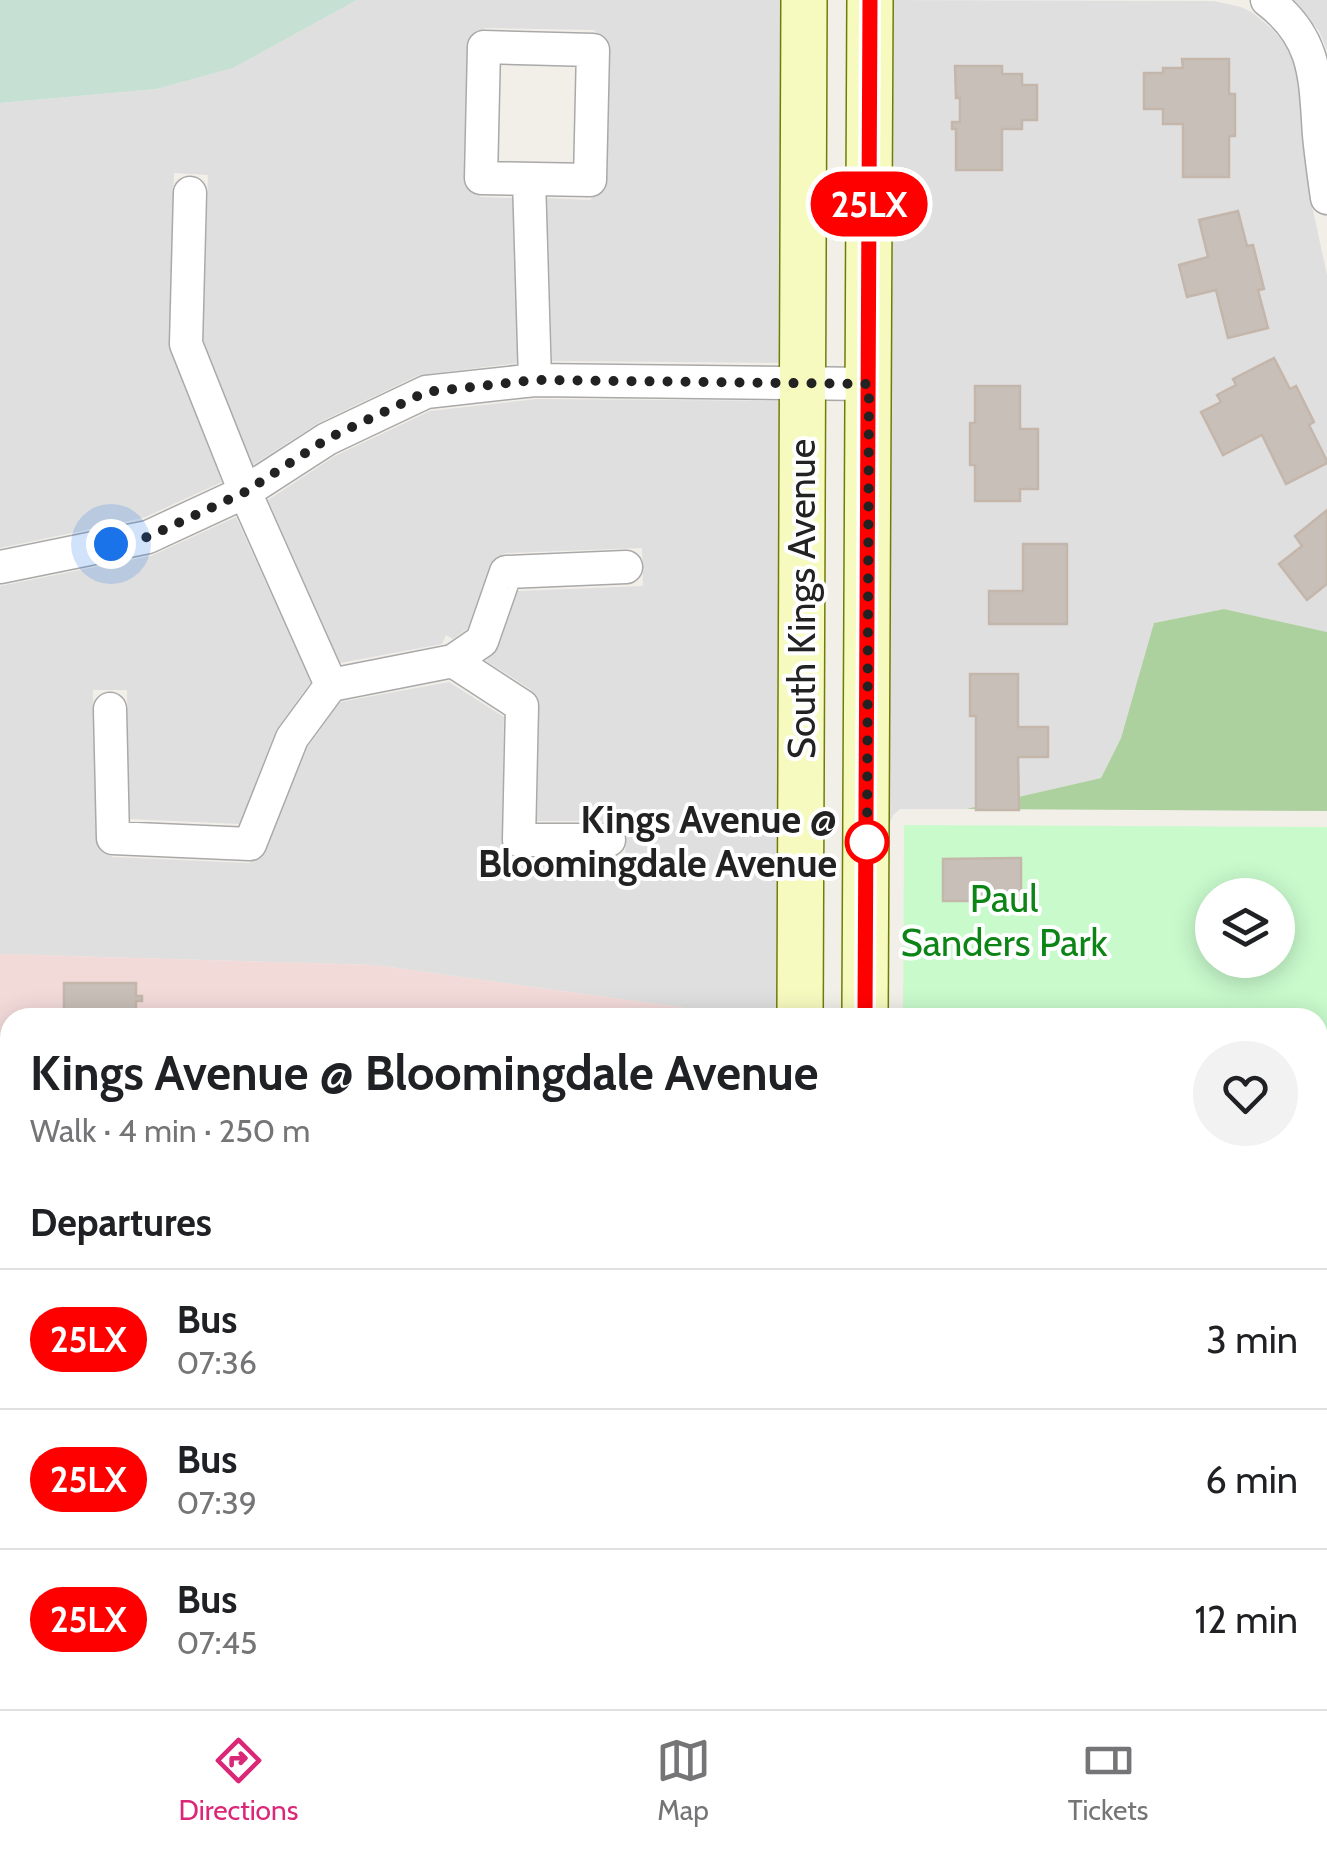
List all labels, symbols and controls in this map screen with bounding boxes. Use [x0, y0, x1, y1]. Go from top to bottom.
line badge: 25LX [799, 172, 939, 236]
text: 25LX [831, 183, 907, 226]
street label: South Kings Avenue [778, 439, 825, 759]
your location [86, 519, 136, 569]
place label: Kings Avenue @ Bloomingdale Avenue [478, 796, 837, 887]
marker: Kings Avenue @ Bloomingdale Avenue [846, 821, 888, 863]
park label: Paul Sanders Park [901, 875, 1108, 966]
map controls [1195, 878, 1295, 978]
button: layers [1195, 878, 1295, 978]
button: heart [1193, 1041, 1298, 1146]
text: Kings Avenue @ Bloomingdale Avenue [30, 1044, 818, 1102]
text: Walk · 4 min · 250 m [30, 1111, 310, 1150]
text: Departures [30, 1199, 212, 1246]
text: Bus [177, 1296, 237, 1343]
text: 3 min [1206, 1316, 1298, 1363]
text: 25LX [50, 1318, 127, 1361]
text: 07:36 [177, 1343, 257, 1382]
text: Bus [177, 1436, 237, 1483]
text: 6 min [1205, 1456, 1298, 1503]
text: 25LX [50, 1458, 127, 1501]
text: 07:39 [177, 1483, 257, 1522]
text: Bus [177, 1576, 237, 1623]
text: 12 min [1195, 1596, 1298, 1643]
text: 25LX [50, 1598, 127, 1641]
text: 07:45 [177, 1623, 257, 1662]
tab: Directions [179, 1733, 298, 1827]
tab: Map [656, 1733, 711, 1827]
tab: Tickets [1068, 1733, 1148, 1827]

